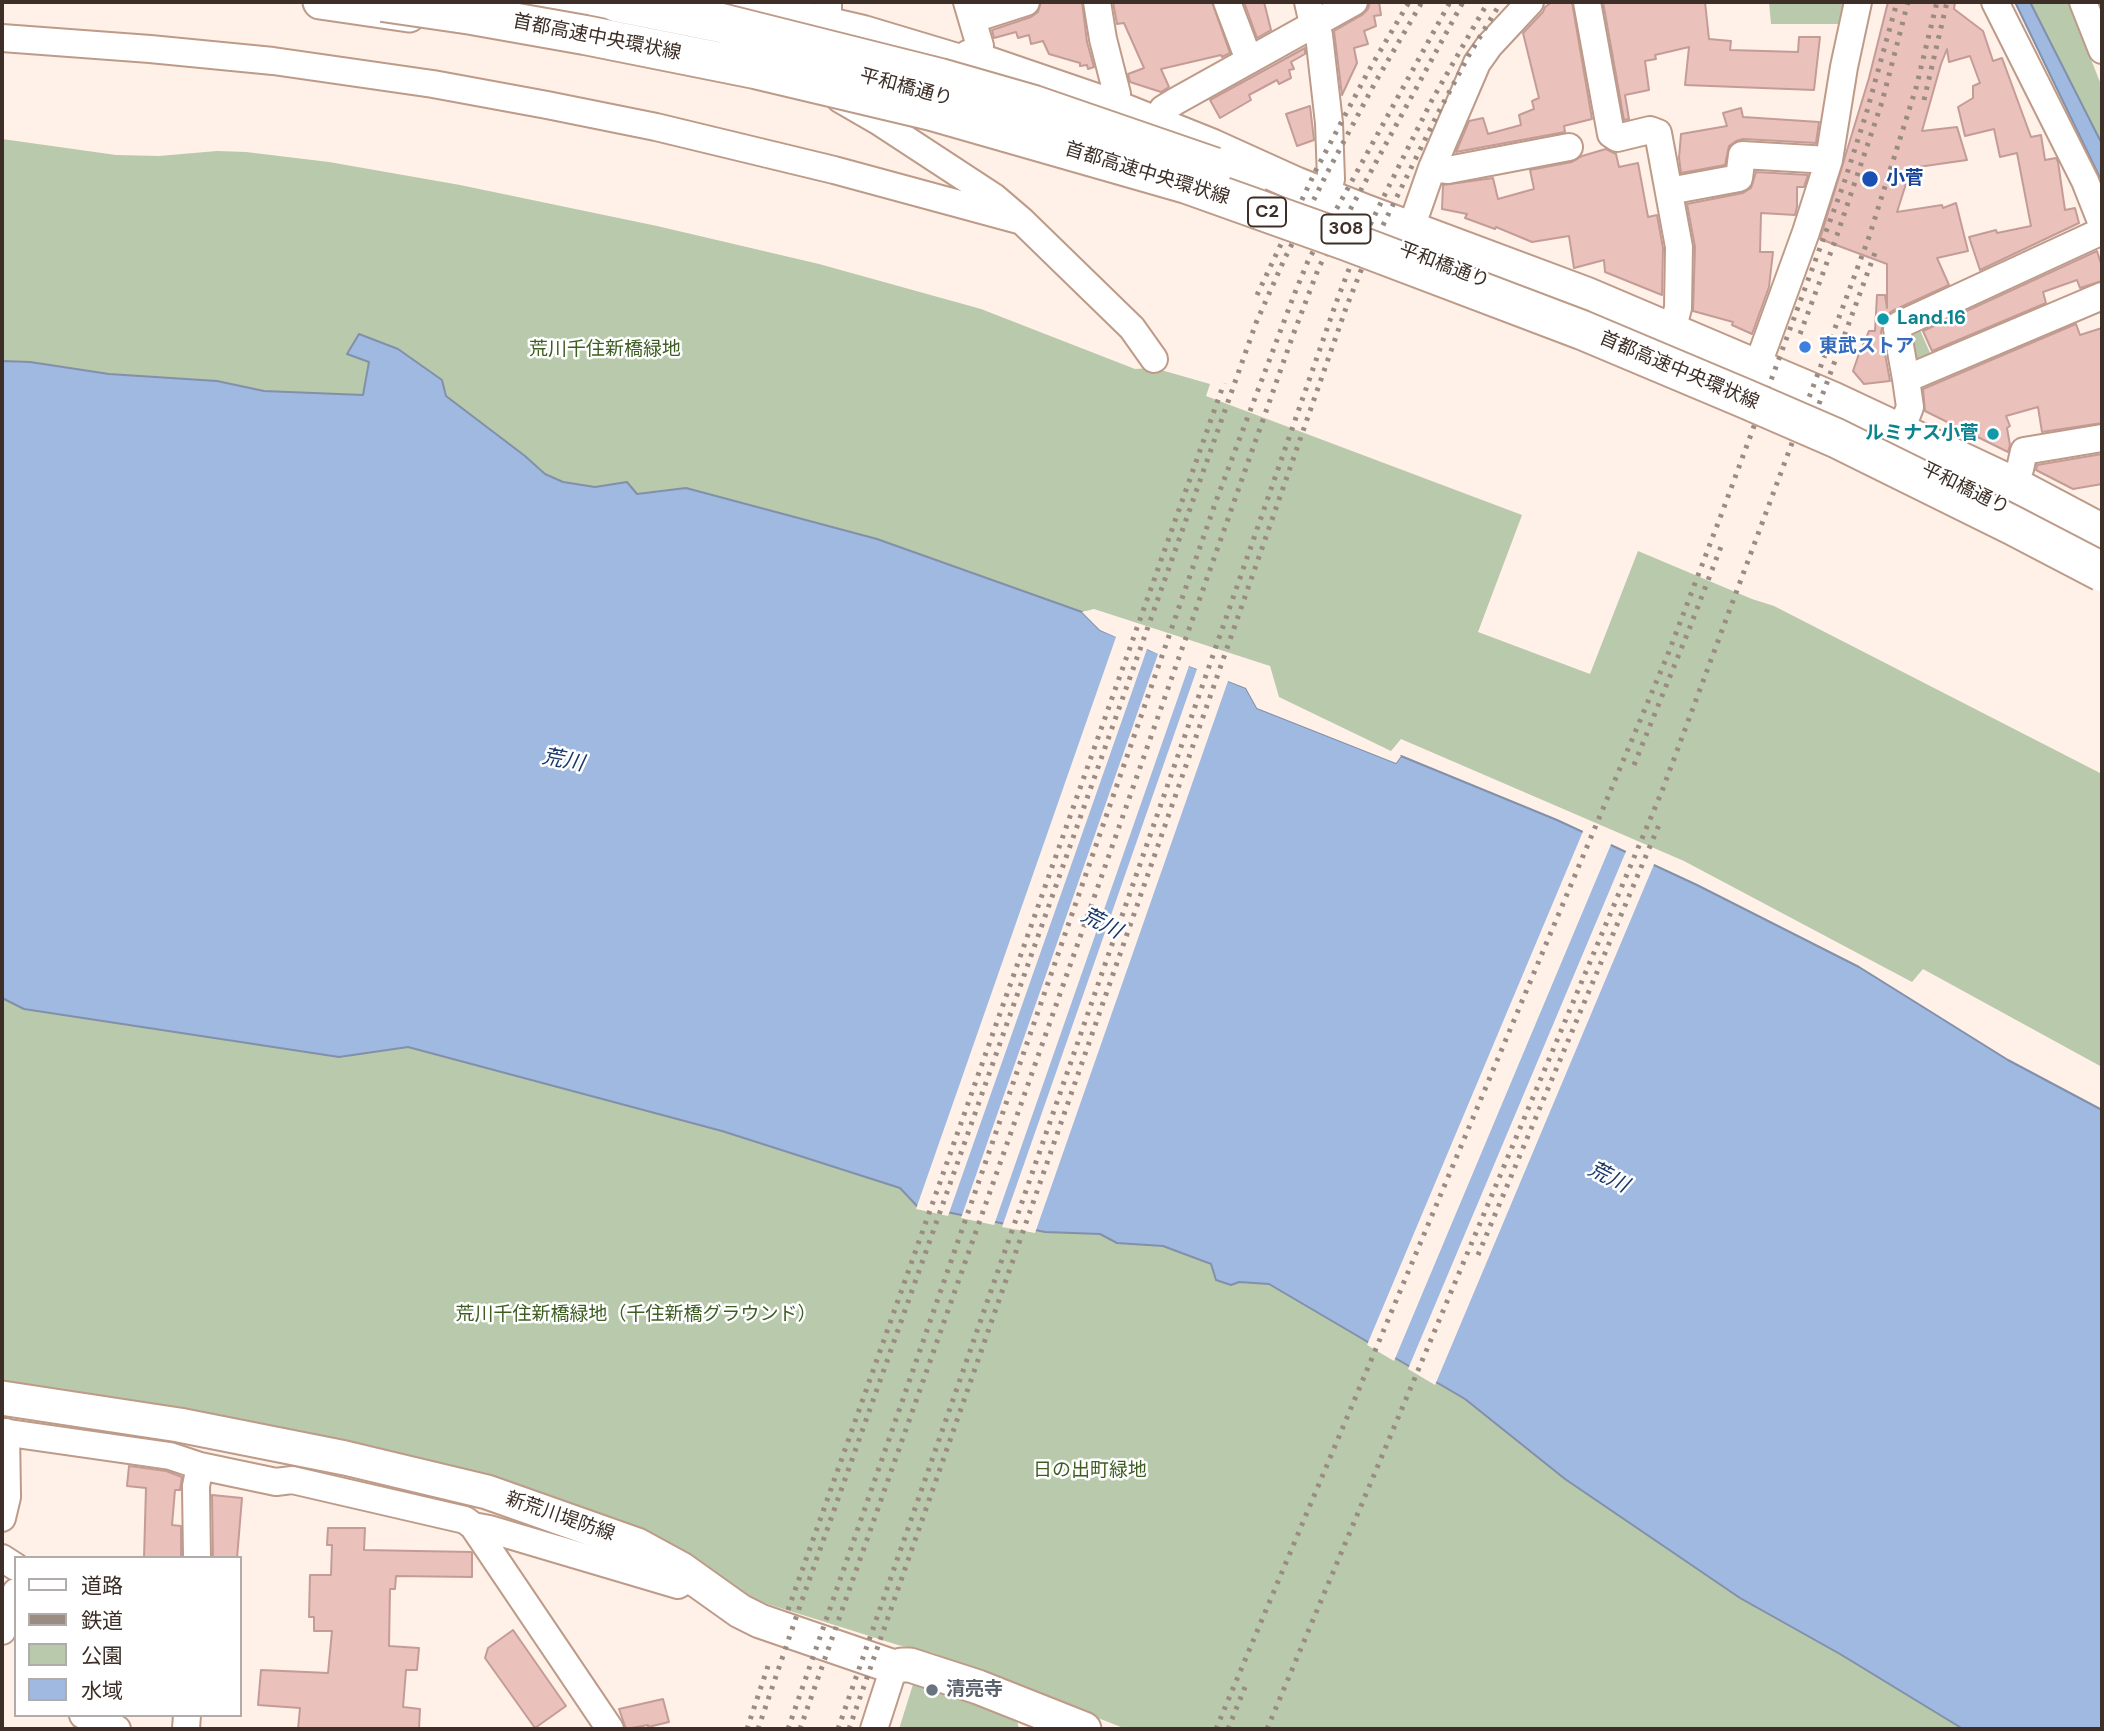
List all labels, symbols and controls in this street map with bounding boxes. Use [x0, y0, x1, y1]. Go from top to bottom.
street label: 首都高速中央環状線 [511, 10, 683, 66]
street label: 平和橋通り [857, 65, 955, 111]
street label: 首都高速中央環状線 [1062, 138, 1232, 210]
place label: 小菅 [1886, 168, 1924, 190]
marker: 小菅 [1860, 169, 1880, 189]
road number: C2 [1248, 197, 1286, 226]
road number: 308 [1322, 214, 1370, 244]
street label: 平和橋通り [1396, 238, 1492, 294]
place label: Land.16 [1897, 308, 1966, 330]
marker: Land.16 [1875, 311, 1891, 327]
street label: 首都高速中央環状線 [1596, 327, 1762, 415]
place label: 東武ストア [1819, 336, 1914, 358]
park label: 荒川千住新橋緑地 [529, 339, 681, 361]
marker: 東武ストア [1797, 339, 1813, 355]
place label: ルミナス小菅 [1865, 423, 1979, 445]
marker: ルミナス小菅 [1985, 426, 2001, 442]
street label: 平和橋通り [1917, 458, 2013, 520]
water label: 荒川 [540, 745, 586, 777]
water label: 荒川 [1077, 903, 1125, 945]
water label: 荒川 [1584, 1157, 1632, 1199]
park label: 荒川千住新橋緑地（千住新橋グラウンド） [456, 1304, 816, 1326]
park label: 日の出町緑地 [1033, 1460, 1147, 1482]
street label: 新荒川堤防線 [502, 1488, 618, 1546]
legend [14, 1556, 242, 1717]
text: 道路 [81, 1572, 123, 1600]
text: 鉄道 [81, 1607, 123, 1635]
text: 公園 [81, 1642, 123, 1670]
text: 水域 [81, 1677, 123, 1705]
place label: 清亮寺 [946, 1679, 1003, 1701]
marker: 清亮寺 [924, 1682, 940, 1698]

